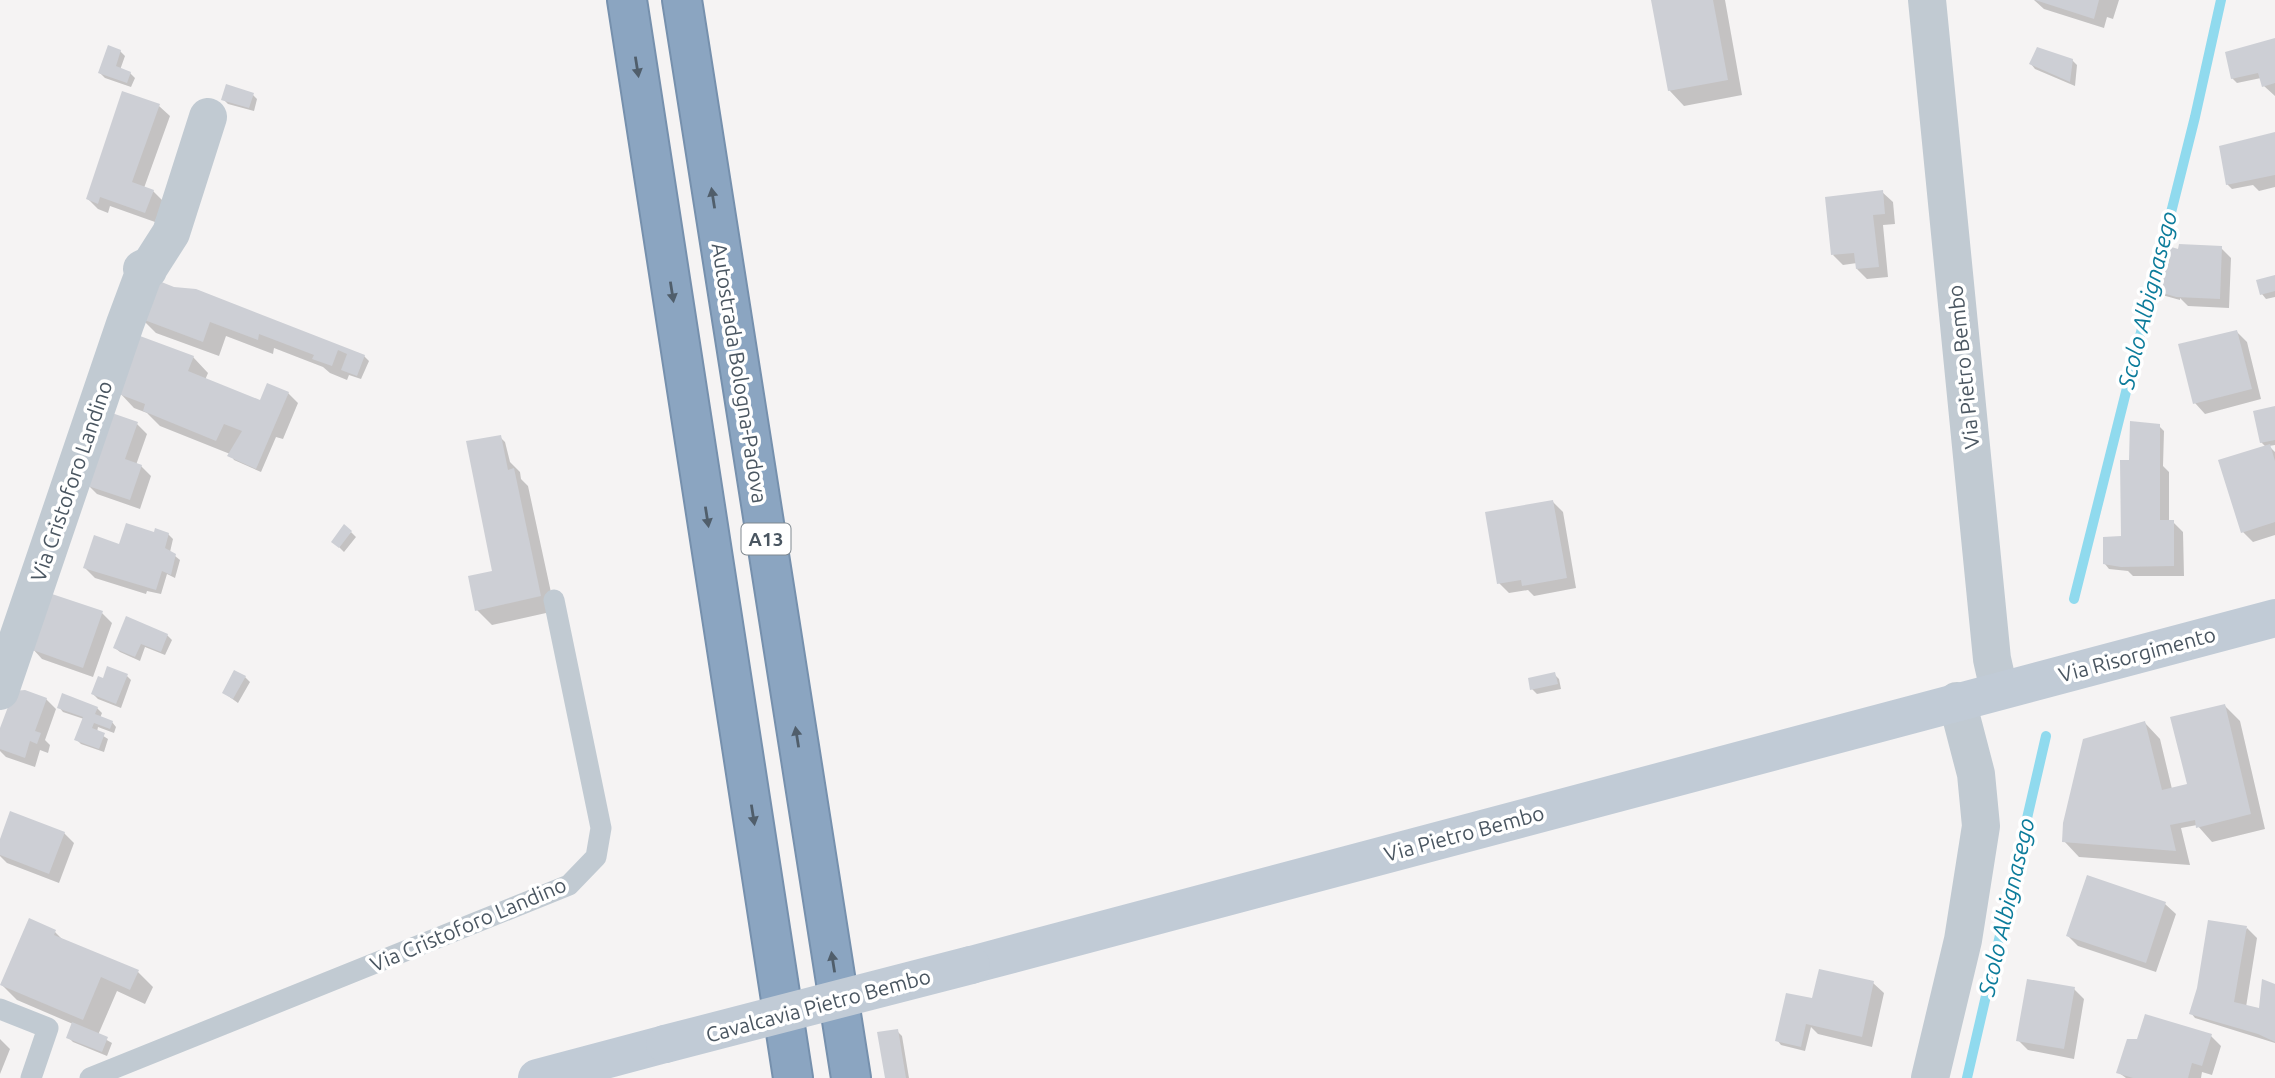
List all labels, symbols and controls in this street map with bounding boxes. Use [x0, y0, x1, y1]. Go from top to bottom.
one-way arrow [632, 57, 643, 79]
one-way arrow [707, 187, 718, 209]
water label: Scolo Albignasego [2113, 209, 2181, 392]
street label: Autostrada Bologna-Padova [708, 241, 772, 505]
one-way arrow [667, 281, 678, 303]
street label: Via Pietro Bembo [1942, 284, 1984, 450]
street label: Via Cristoforo Landino [25, 377, 117, 585]
one-way arrow [702, 506, 713, 528]
road number: A13 [742, 524, 790, 554]
street label: Via Risorgimento [2056, 621, 2218, 687]
one-way arrow [792, 726, 803, 748]
street label: Via Pietro Bembo [1381, 800, 1547, 866]
one-way arrow [748, 804, 759, 826]
water label: Scolo Albignasego [1973, 816, 2039, 999]
street label: Via Cristoforo Landino [366, 872, 570, 976]
one-way arrow [827, 951, 838, 973]
street label: Cavalcavia Pietro Bembo [703, 963, 933, 1047]

